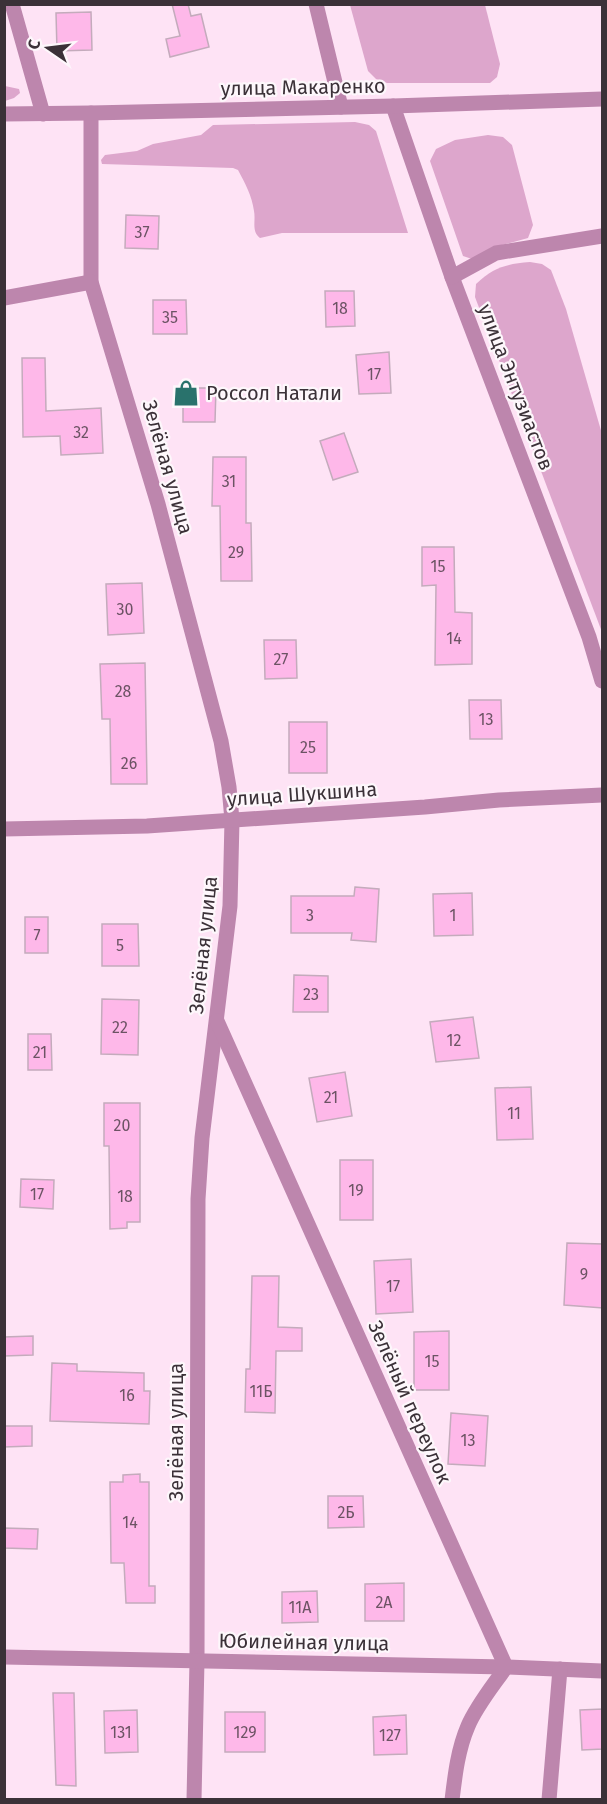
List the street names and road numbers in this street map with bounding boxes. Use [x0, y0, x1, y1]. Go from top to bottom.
street label: улица Макаренко [220, 74, 386, 100]
street label: улица Энтузиастов [473, 300, 559, 474]
street label: Зелёная улица [137, 397, 199, 537]
street label: улица Шукшина [226, 777, 378, 811]
street label: Зелёная улица [184, 875, 222, 1015]
street label: Зелёный переулок [363, 1317, 457, 1488]
street label: Зелёная улица [164, 1363, 188, 1501]
street label: Юбилейная улица [218, 1629, 390, 1655]

